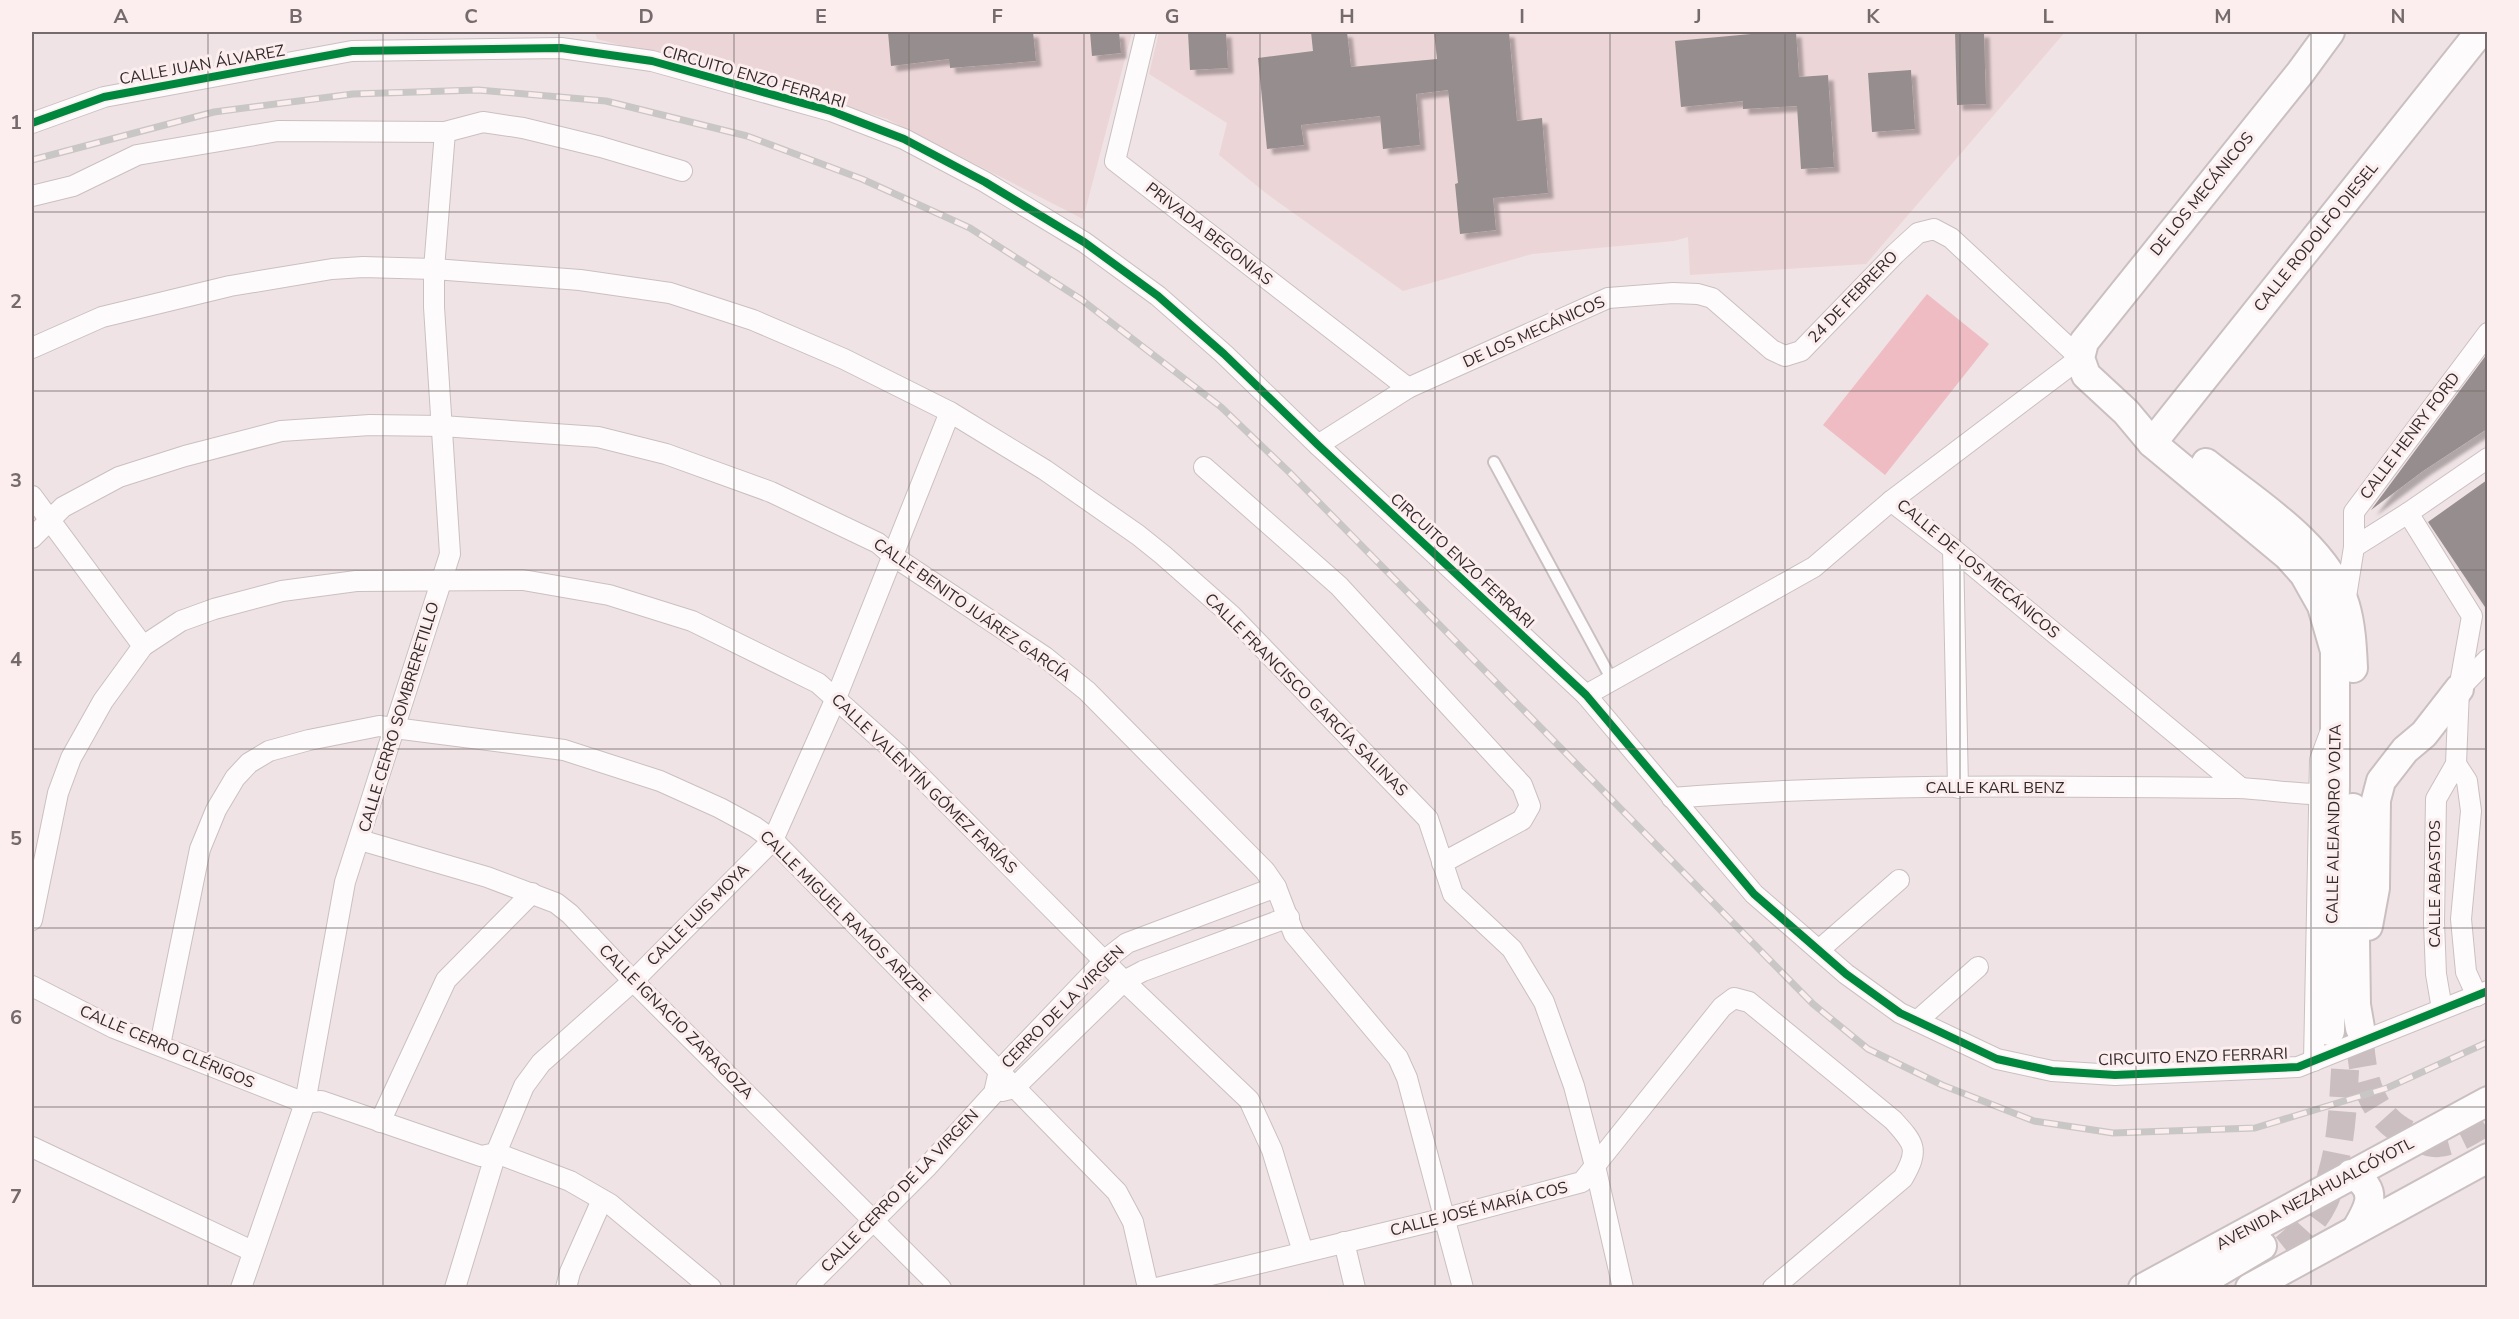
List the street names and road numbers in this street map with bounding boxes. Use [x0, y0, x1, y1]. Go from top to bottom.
street label: CALLE JUAN ÁLVAREZ [118, 40, 287, 90]
street label: CIRCUITO ENZO FERRARI [660, 40, 848, 114]
street label: DE LOS MECÁNICOS [2145, 127, 2259, 260]
street label: CALLE RODOLFO DIESEL [2249, 157, 2383, 316]
street label: PRIVADA BEGONIAS [1141, 177, 1277, 291]
street label: 24 DE FEBRERO [1803, 246, 1903, 348]
street label: DE LOS MECÁNICOS [1460, 291, 1609, 373]
street label: CALLE HENRY FORD [2355, 368, 2465, 504]
street label: CIRCUITO ENZO FERRARI [1385, 488, 1539, 634]
street label: CALLE DE LOS MECÁNICOS [1892, 494, 2064, 644]
street label: CALLE BENITO JUÁREZ GARCÍA [869, 533, 1076, 687]
street label: CALLE FRANCISCO GARCÍA SALINAS [1199, 588, 1413, 802]
street label: CALLE CERRO SOMBRERETILLO [353, 599, 445, 835]
street label: CALLE VALENTÍN GÓMEZ FARÍAS [826, 689, 1022, 879]
street label: CALLE ALEJANDRO VOLTA [2321, 723, 2347, 924]
street label: CALLE KARL BENZ [1925, 777, 2065, 799]
street label: CALLE ABASTOS [2424, 820, 2446, 948]
street label: CALLE MIGUEL RAMOS ARIZPE [755, 826, 935, 1006]
street label: CALLE LUIS MOYA [642, 859, 754, 971]
street label: CALLE IGNACIO ZARAGOZA [594, 940, 759, 1105]
street label: CERRO DE LA VIRGEN [997, 941, 1129, 1073]
street label: CALLE CERRO CLÉRIGOS [76, 1000, 258, 1094]
street label: CIRCUITO ENZO FERRARI [2098, 1043, 2288, 1071]
street label: CALLE CERRO DE LA VIRGEN [816, 1105, 984, 1277]
street label: AVENIDA NEZAHUALCÓYOTL [2212, 1132, 2418, 1256]
street label: CALLE JOSÉ MARÍA COS [1388, 1176, 1570, 1242]

